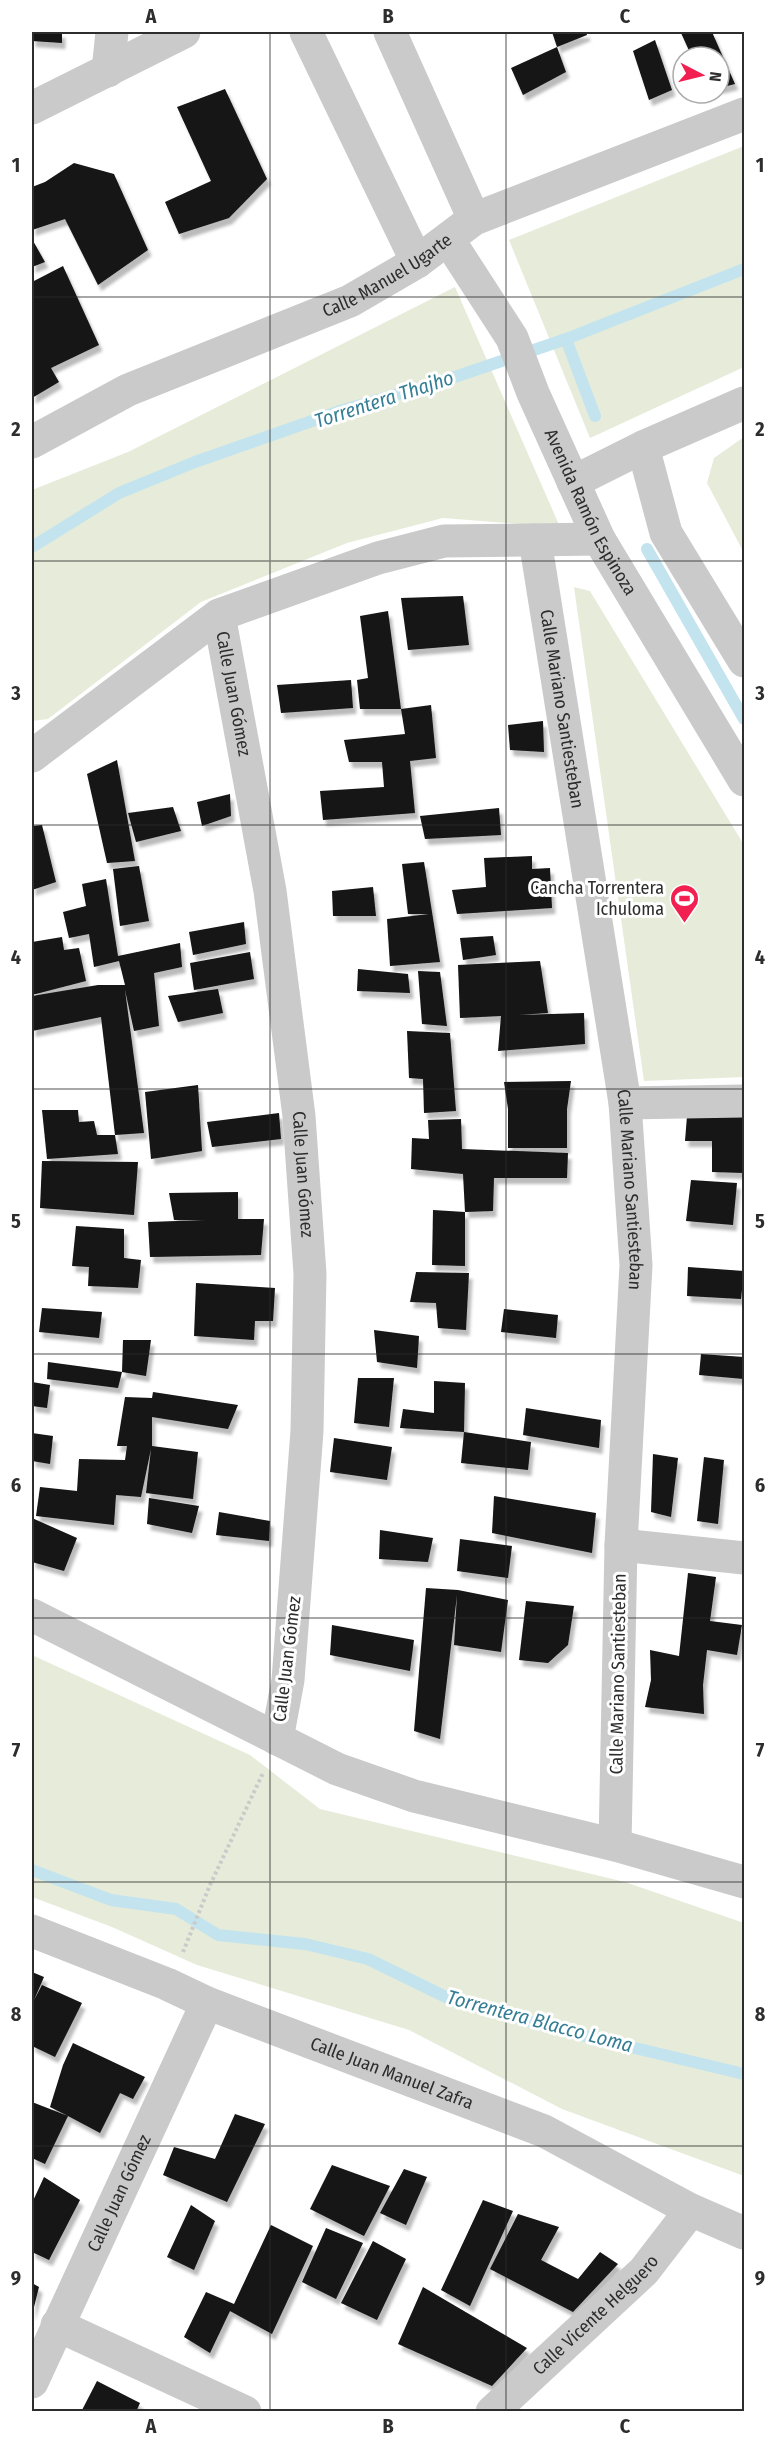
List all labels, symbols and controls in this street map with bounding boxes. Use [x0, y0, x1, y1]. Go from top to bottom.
text: A [145, 4, 158, 28]
text: B [382, 4, 394, 28]
text: C [620, 4, 631, 28]
north arrow [671, 45, 731, 105]
text: N [705, 71, 725, 83]
text: 1 [12, 153, 20, 177]
text: 1 [756, 153, 764, 177]
street label: Calle Manuel Ugarte [319, 229, 456, 322]
water label: Torrentera Thajho [311, 365, 457, 433]
text: 2 [10, 417, 21, 441]
text: 2 [754, 417, 765, 441]
street label: Avenida Ramón Espinoza [540, 425, 641, 599]
street label: Calle Mariano Santiesteban [535, 608, 589, 810]
street label: Calle Juan Gómez [211, 629, 256, 758]
text: 3 [10, 681, 21, 705]
text: 3 [754, 681, 765, 705]
place label: Cancha Torrentera Ichuloma [530, 877, 664, 920]
sports icon: Cancha Torrentera Ichuloma [669, 882, 701, 924]
text: 4 [11, 945, 21, 969]
text: 4 [755, 945, 765, 969]
street label: Calle Mariano Santiesteban [612, 1088, 647, 1291]
street label: Calle Juan Gómez [287, 1110, 318, 1238]
text: 5 [11, 1209, 21, 1233]
text: 5 [755, 1209, 765, 1233]
text: 6 [11, 1473, 21, 1497]
text: 6 [755, 1473, 765, 1497]
street label: Calle Mariano Santiesteban [605, 1573, 631, 1775]
street label: Calle Juan Gómez [268, 1595, 306, 1723]
text: 7 [12, 1738, 21, 1762]
text: 7 [756, 1738, 765, 1762]
water label: Torrentera Blacco Loma [445, 1985, 635, 2057]
text: 8 [11, 2002, 22, 2026]
text: 8 [755, 2002, 766, 2026]
street label: Calle Juan Manuel Zafra [307, 2032, 477, 2114]
street label: Calle Juan Gómez [83, 2131, 156, 2255]
street label: Calle Vicente Helguero [528, 2251, 663, 2380]
text: 9 [11, 2266, 21, 2290]
text: 9 [755, 2266, 765, 2290]
text: A [145, 2414, 158, 2438]
text: B [382, 2414, 394, 2438]
text: C [620, 2414, 631, 2438]

